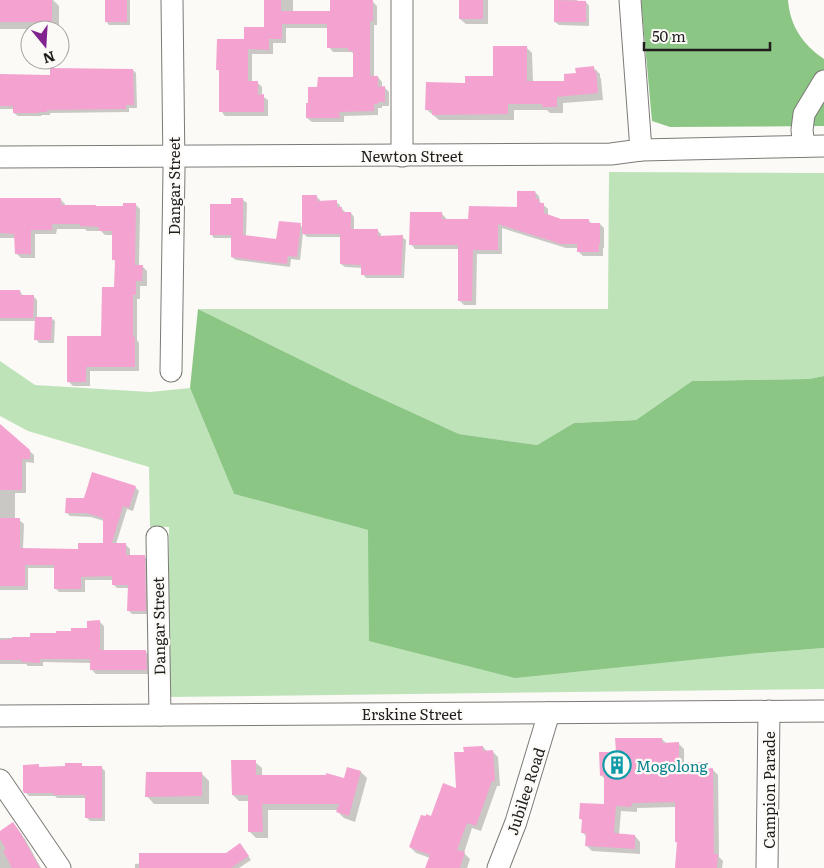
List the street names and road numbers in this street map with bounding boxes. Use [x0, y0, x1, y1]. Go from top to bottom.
street label: Dangar Street [162, 137, 185, 235]
street label: Newton Street [361, 144, 463, 167]
street label: Dangar Street [146, 577, 170, 675]
street label: Erskine Street [361, 702, 463, 725]
street label: Campion Parade [757, 731, 780, 849]
street label: Jubilee Road [500, 744, 550, 838]

